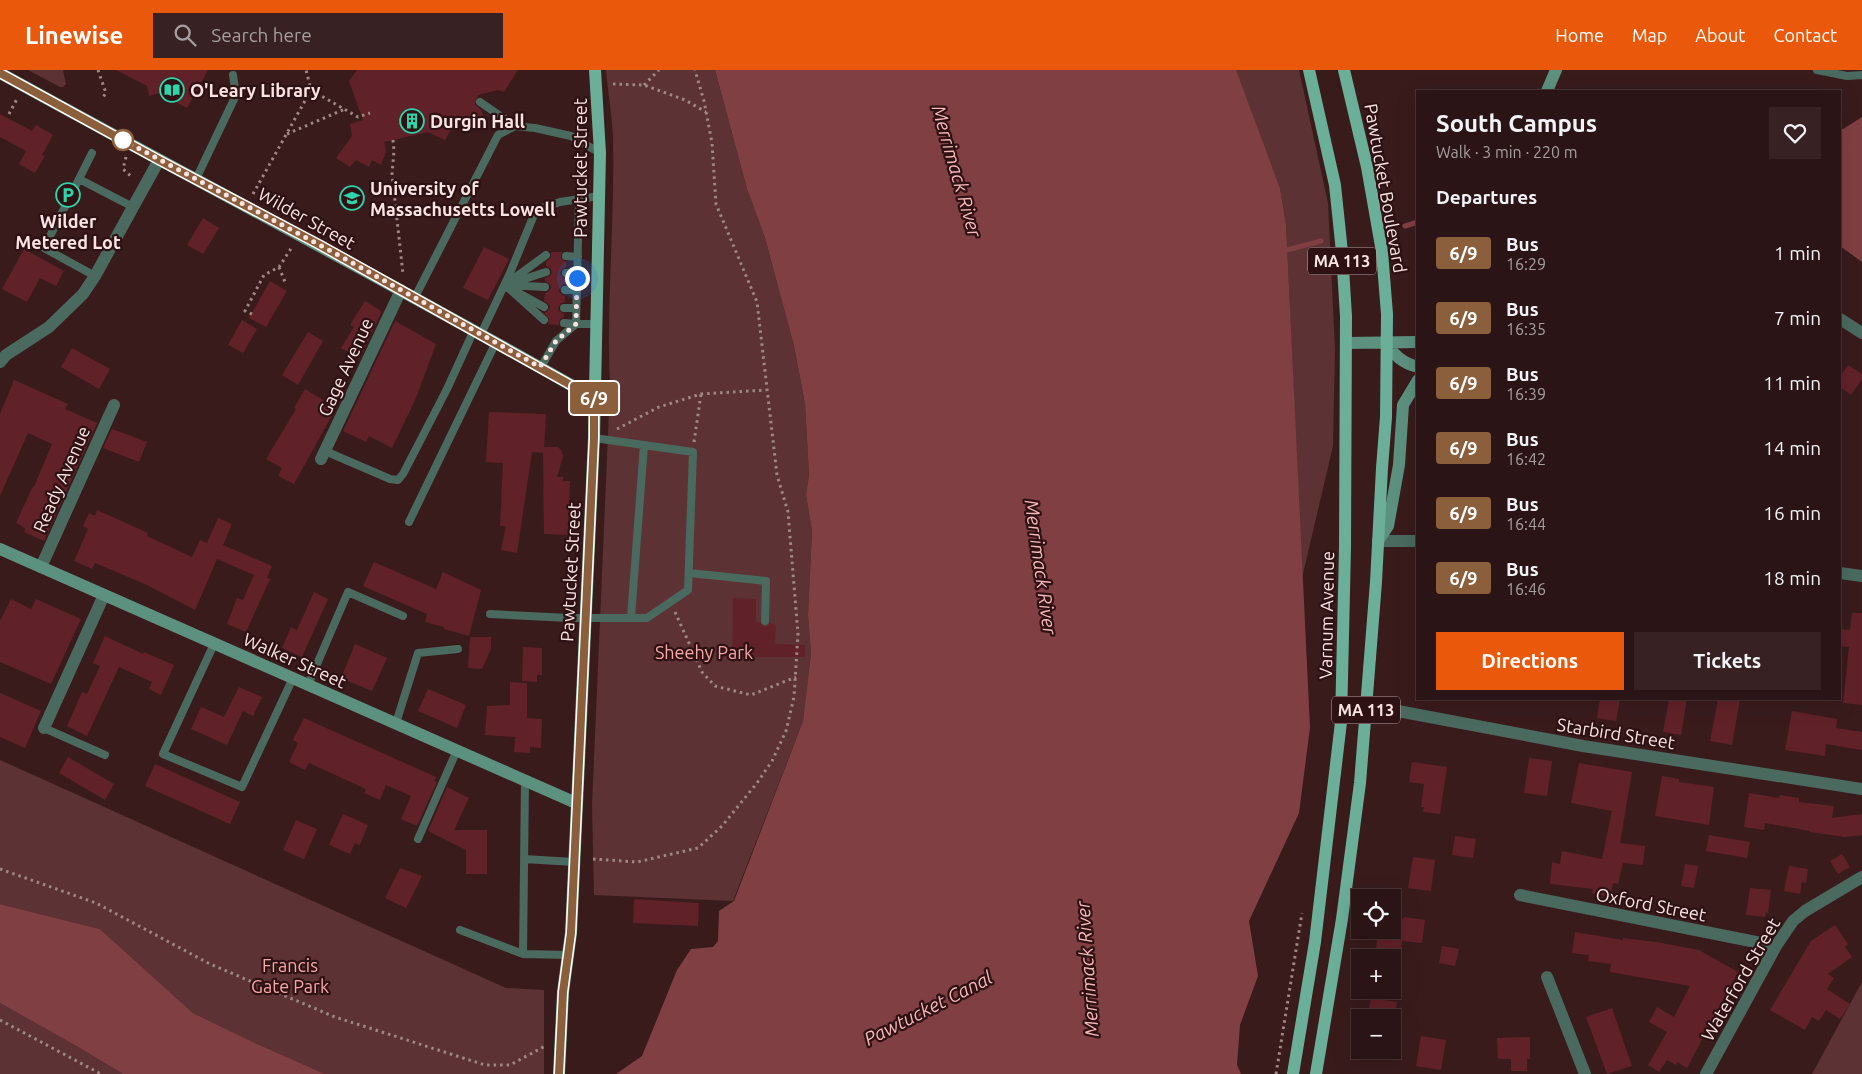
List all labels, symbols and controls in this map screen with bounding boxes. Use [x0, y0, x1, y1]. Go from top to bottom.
search box [153, 13, 503, 58]
icon: search [171, 21, 199, 49]
text: Linewise [25, 22, 123, 49]
text: Search here [211, 24, 312, 46]
text: Home [1555, 25, 1604, 45]
text: Map [1632, 25, 1667, 45]
text: About [1695, 25, 1745, 45]
text: Contact [1773, 25, 1837, 45]
library icon: O'Leary Library [159, 77, 185, 103]
place label: O'Leary Library [190, 80, 321, 100]
street label: Pawtucket Street [570, 98, 590, 238]
water label: Merrimack River [928, 102, 987, 240]
street label: Pawtucket Boulevard [1361, 102, 1411, 274]
button: heart [1769, 107, 1821, 159]
building icon: Durgin Hall [399, 108, 425, 134]
text: South Campus [1436, 110, 1597, 137]
place label: Durgin Hall [430, 111, 526, 131]
unlabelled marker [112, 129, 134, 151]
text: Walk · 3 min · 220 m [1436, 143, 1578, 161]
place label: University of Massachusetts Lowell [370, 178, 556, 219]
parking icon: Wilder Metered Lot [55, 182, 81, 208]
street label: Wilder Street [255, 183, 359, 253]
school or university icon: University of Massachusetts Lowell [339, 185, 365, 211]
text: Departures [1436, 186, 1537, 208]
place label: Wilder Metered Lot [15, 211, 121, 252]
text: Bus [1506, 233, 1539, 255]
text: 1 min [1774, 242, 1821, 264]
text: 6/9 [1450, 243, 1477, 263]
road number: MA 113 [1308, 248, 1376, 275]
text: 16:29 [1506, 255, 1546, 273]
your location [565, 266, 590, 291]
text: Bus [1506, 298, 1539, 320]
text: 7 min [1774, 307, 1821, 329]
text: 6/9 [1450, 308, 1477, 328]
street label: Gage Avenue [313, 315, 377, 419]
text: 16:35 [1506, 320, 1546, 338]
text: Bus [1506, 363, 1539, 385]
text: 11 min [1763, 372, 1821, 394]
text: 6/9 [1450, 373, 1477, 393]
line badge: 6/9 [565, 382, 623, 414]
text: 16:39 [1506, 385, 1546, 403]
text: 6/9 [580, 388, 608, 408]
street label: Ready Avenue [29, 423, 93, 535]
text: Bus [1506, 428, 1539, 450]
text: 14 min [1763, 437, 1821, 459]
text: 6/9 [1450, 438, 1477, 458]
text: 16:42 [1506, 450, 1546, 468]
text: Bus [1506, 493, 1539, 515]
water label: Merrimack River [1021, 498, 1061, 637]
street label: Pawtucket Street [556, 502, 584, 642]
text: 16 min [1763, 502, 1821, 524]
text: 6/9 [1450, 503, 1477, 523]
text: 16:44 [1506, 515, 1546, 533]
street label: Varnum Avenue [1315, 551, 1337, 679]
text: Bus [1506, 558, 1539, 580]
text: 18 min [1763, 567, 1821, 589]
text: 6/9 [1450, 568, 1477, 588]
text: 16:46 [1506, 580, 1546, 598]
street label: Walker Street [241, 628, 349, 692]
button: Directions [1436, 632, 1624, 690]
button: Tickets [1634, 632, 1821, 690]
park label: Sheehy Park [655, 642, 753, 662]
road number: MA 113 [1332, 696, 1400, 724]
street label: Starbird Street [1556, 714, 1676, 752]
street label: Oxford Street [1594, 883, 1708, 925]
map controls [1351, 889, 1401, 1059]
button: locate [1351, 889, 1401, 939]
water label: Merrimack River [1071, 899, 1103, 1038]
street label: Waterford Street [1697, 914, 1783, 1044]
button: + [1351, 949, 1401, 999]
park label: Francis Gate Park [251, 955, 329, 996]
water label: Pawtucket Canal [860, 966, 997, 1050]
button: − [1351, 1009, 1401, 1059]

